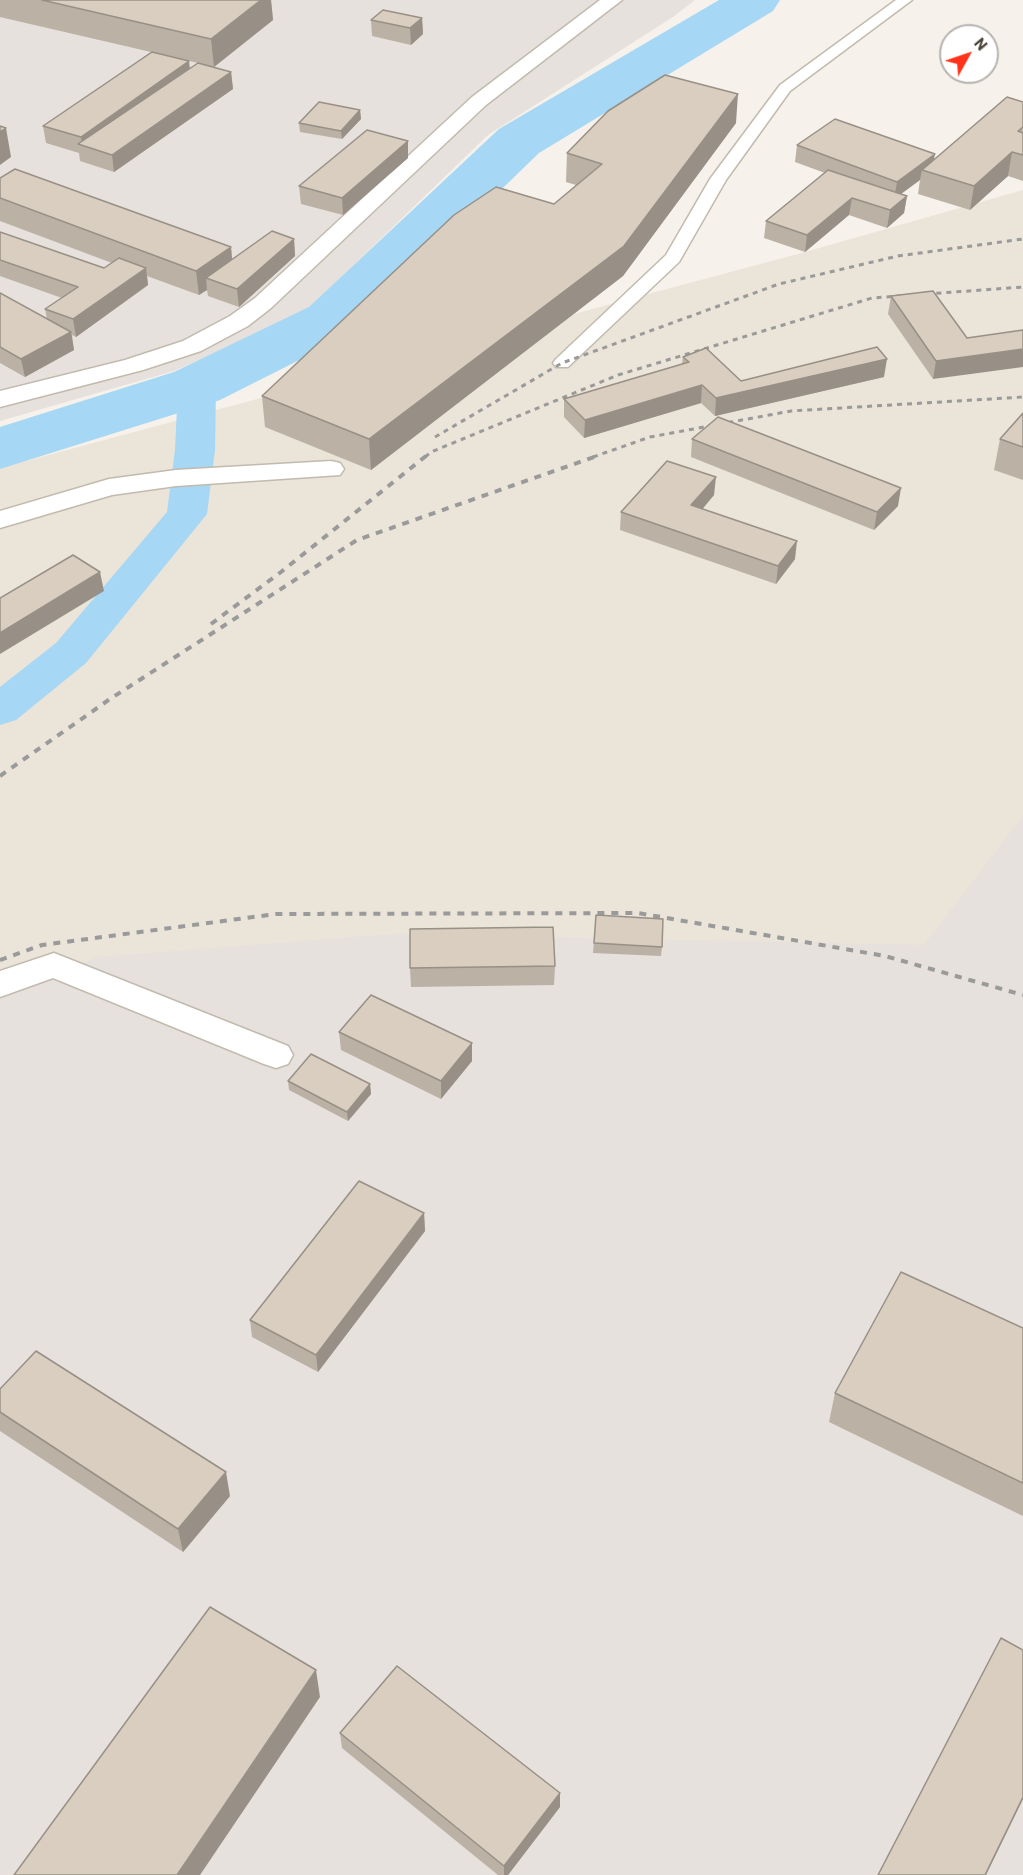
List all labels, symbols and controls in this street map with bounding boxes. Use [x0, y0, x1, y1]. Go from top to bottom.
north arrow [939, 24, 999, 84]
text: N [971, 33, 992, 54]

